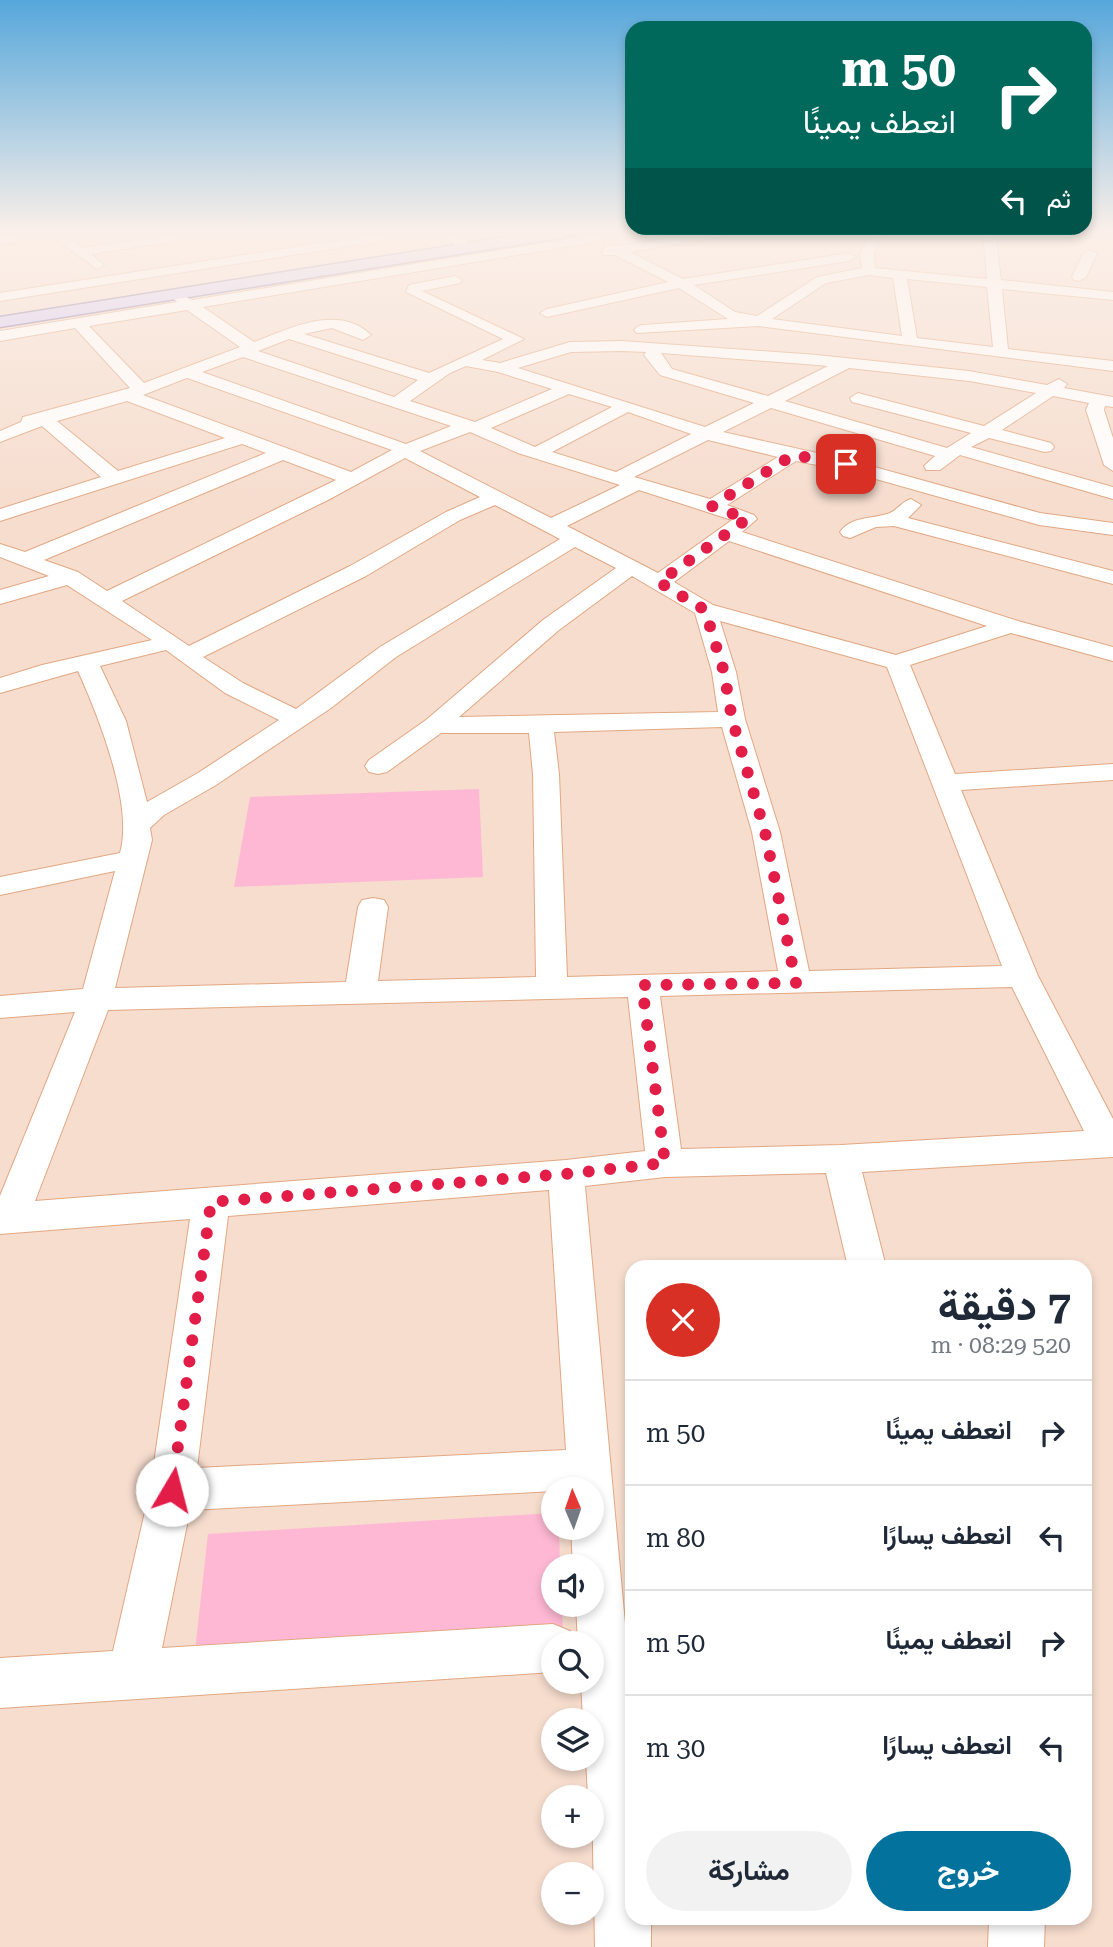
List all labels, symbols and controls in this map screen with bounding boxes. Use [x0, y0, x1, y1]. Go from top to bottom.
text: 50 m [841, 41, 956, 98]
icon: right [980, 49, 1071, 140]
text: انعطف يمينًا [803, 103, 956, 141]
icon: left [995, 182, 1033, 220]
text: ثم [1047, 184, 1071, 214]
pin [816, 434, 876, 494]
icon: arrive [827, 445, 865, 483]
text: 7 دقيقة [938, 1281, 1071, 1330]
button: close [646, 1283, 720, 1357]
text: 520 m · 08:29 [931, 1332, 1071, 1359]
icon: right [1033, 1414, 1071, 1452]
text: انعطف يمينًا [886, 1415, 1012, 1445]
text: 50 m [646, 1418, 705, 1448]
position arrow [135, 1453, 209, 1527]
north arrow [541, 1477, 604, 1540]
map controls [541, 1477, 604, 1925]
icon: left [1033, 1519, 1071, 1557]
text: انعطف يسارًا [882, 1520, 1012, 1550]
text: 80 m [646, 1523, 705, 1553]
button: sound [541, 1554, 604, 1617]
icon: right [1033, 1624, 1071, 1662]
text: انعطف يمينًا [886, 1625, 1012, 1655]
text: 50 m [646, 1628, 705, 1658]
button: search [541, 1631, 604, 1694]
button: layers [541, 1708, 604, 1771]
icon: left [1033, 1729, 1071, 1767]
text: انعطف يسارًا [882, 1730, 1012, 1760]
text: 30 m [646, 1733, 705, 1763]
button: + [541, 1785, 604, 1848]
button: مشاركة [646, 1831, 852, 1911]
button: خروج [866, 1831, 1071, 1911]
button: − [541, 1862, 604, 1925]

